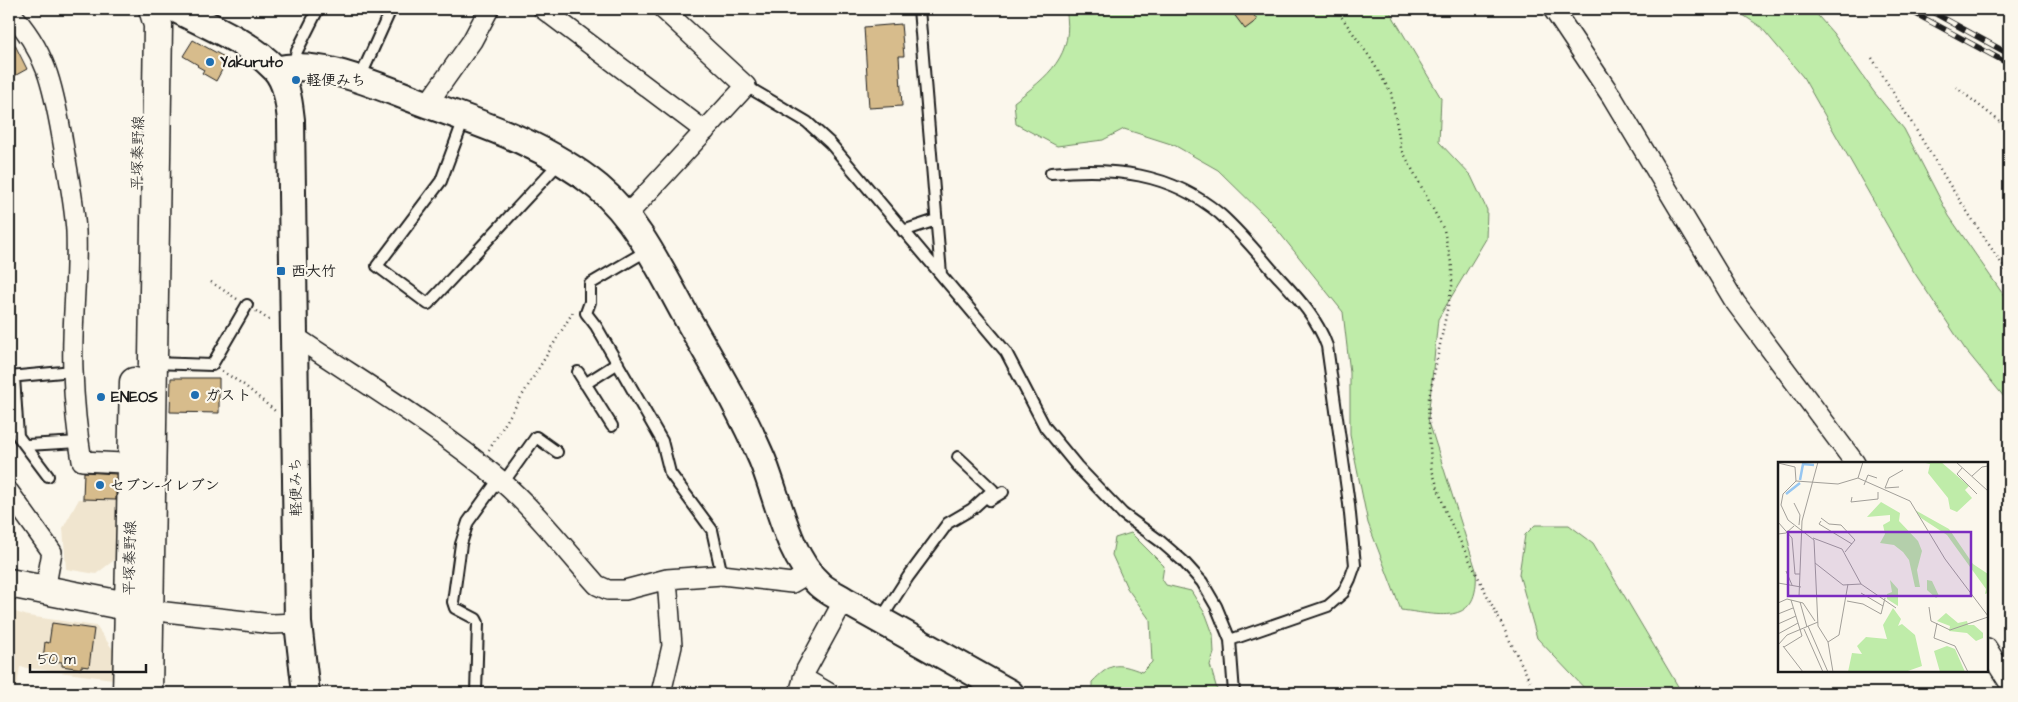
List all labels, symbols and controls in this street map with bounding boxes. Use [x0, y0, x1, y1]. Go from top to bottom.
place label: Yakuruto [220, 52, 283, 73]
marker: Yakuruto [204, 56, 216, 68]
place label: 軽便みち [306, 70, 366, 91]
marker: 軽便みち [290, 74, 302, 86]
street label: 平塚秦野線 [127, 115, 149, 191]
place label: 西大竹 [291, 261, 336, 282]
marker: 西大竹 [275, 265, 287, 277]
place label: ガスト [205, 385, 252, 406]
place label: ENEOS [111, 387, 158, 408]
marker: ガスト [189, 389, 201, 401]
marker: ENEOS [95, 391, 107, 403]
street label: 軽便みち [285, 457, 307, 517]
inset map [1778, 462, 1988, 672]
place label: セブン-イレブン [110, 475, 220, 496]
marker: セブン-イレブン [94, 479, 106, 491]
street label: 平塚秦野線 [119, 520, 141, 596]
scale bar [30, 642, 146, 674]
text: 50 m [38, 649, 76, 670]

